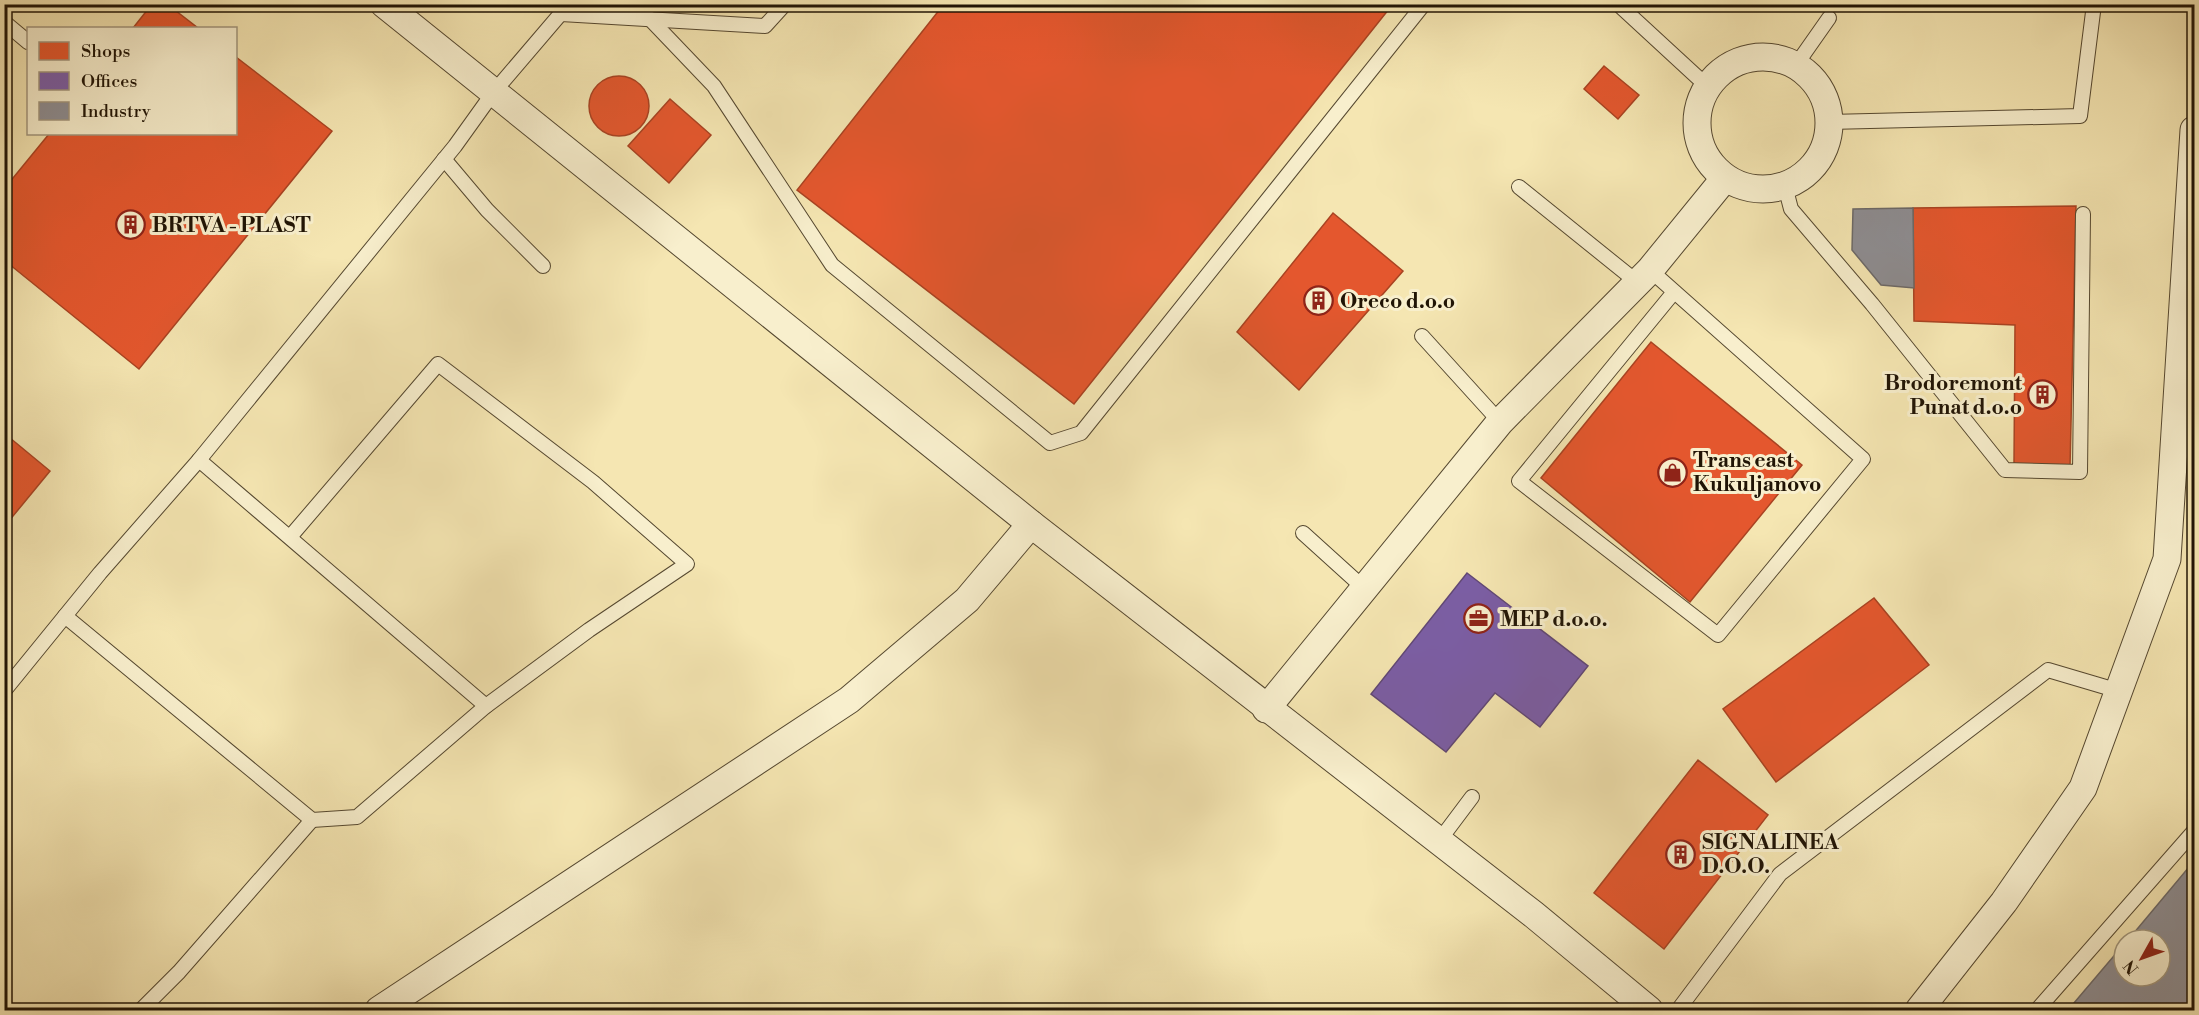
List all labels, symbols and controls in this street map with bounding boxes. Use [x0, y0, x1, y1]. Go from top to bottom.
legend [27, 27, 237, 135]
text: Shops [81, 40, 131, 63]
text: Offices [81, 70, 137, 93]
text: Industry [81, 100, 151, 123]
building icon: BRTVA - PLAST [115, 209, 147, 241]
place label: BRTVA - PLAST [152, 213, 311, 239]
building icon: Oreco d.o.o [1303, 285, 1335, 317]
place label: Oreco d.o.o [1340, 289, 1455, 315]
place label: Brodoremont Punat d.o.o [1884, 371, 2023, 421]
building icon: Brodoremont Punat d.o.o [2027, 379, 2059, 411]
place label: Trans east Kukuljanovo [1693, 448, 1821, 498]
shop icon: Trans east Kukuljanovo [1656, 456, 1688, 488]
office icon: MEP d.o.o. [1463, 603, 1495, 635]
place label: MEP d.o.o. [1500, 607, 1607, 633]
place label: SIGNALINEA D.O.O. [1702, 830, 1840, 880]
building icon: SIGNALINEA D.O.O. [1665, 838, 1697, 870]
north arrow [2112, 928, 2172, 988]
text: N [2119, 955, 2143, 978]

